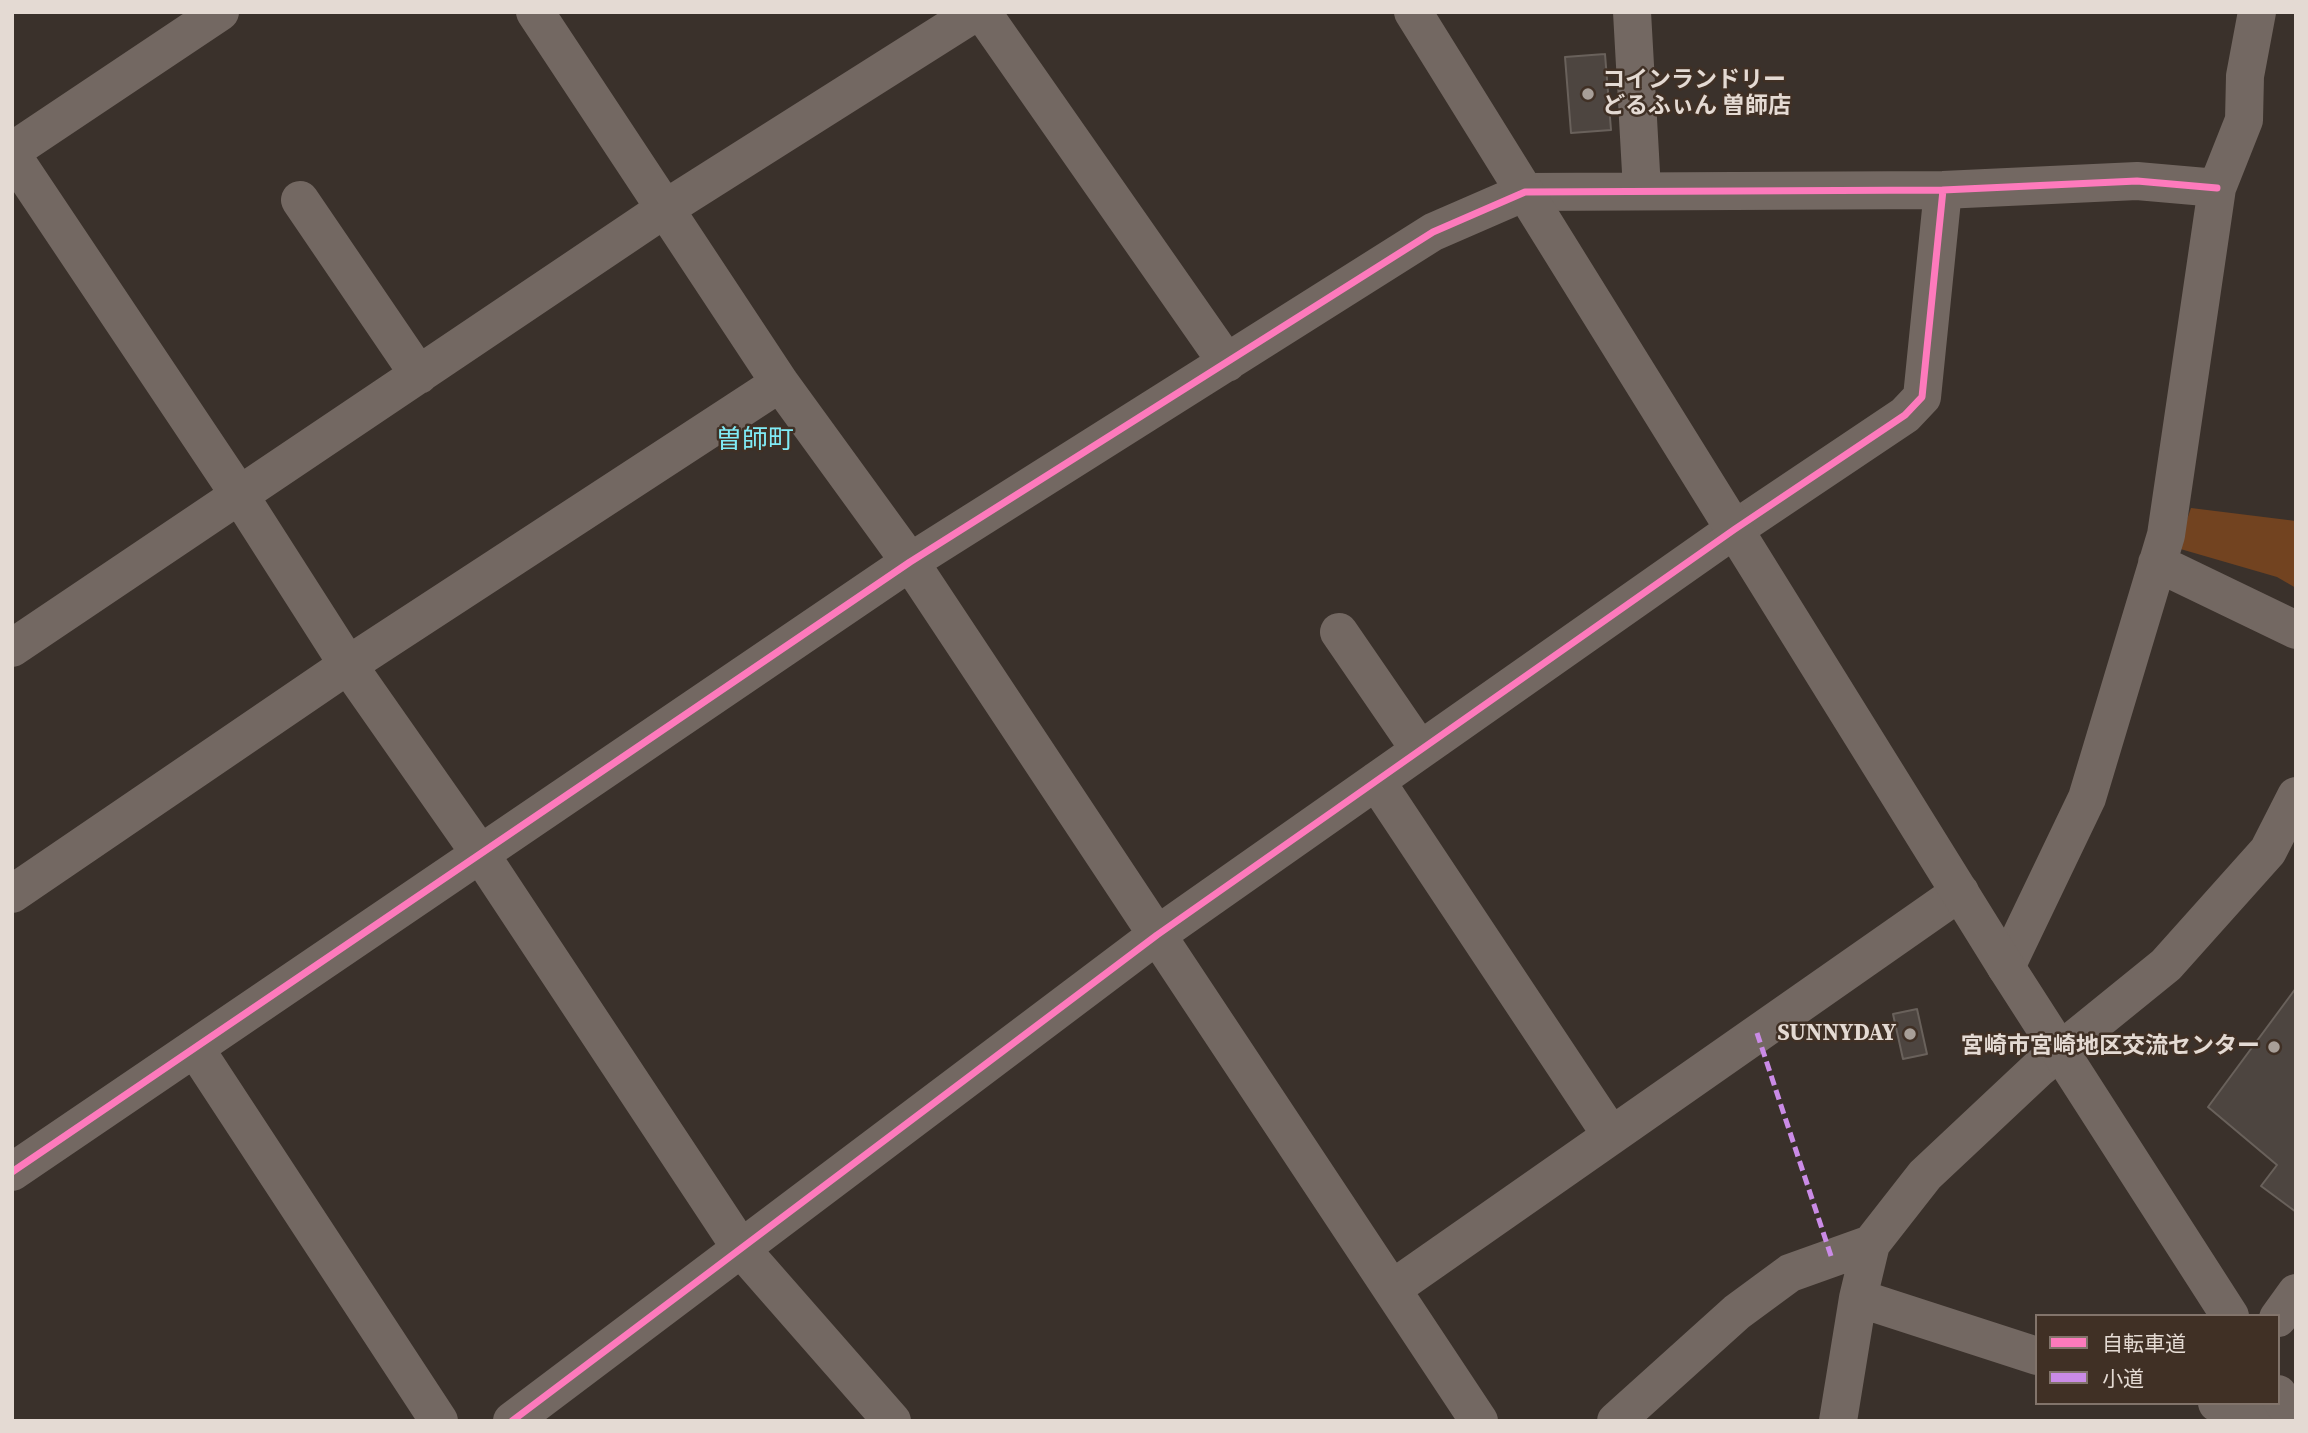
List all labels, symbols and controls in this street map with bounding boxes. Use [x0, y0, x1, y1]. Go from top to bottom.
place label: コインランドリー どるふぃん 曽師店 [1602, 67, 1791, 121]
marker: コインランドリー どるふぃん 曽師店 [1580, 86, 1596, 102]
district label: 曽師町 [716, 425, 794, 457]
place label: SUNNYDAY [1777, 1020, 1896, 1048]
marker: SUNNYDAY [1902, 1026, 1918, 1042]
place label: 宮崎市宮崎地区交流センター [1961, 1033, 2260, 1061]
marker: 宮崎市宮崎地区交流センター [2266, 1039, 2282, 1055]
legend [2035, 1314, 2280, 1405]
text: 自転車道 [2102, 1329, 2186, 1358]
text: 小道 [2102, 1364, 2144, 1393]

